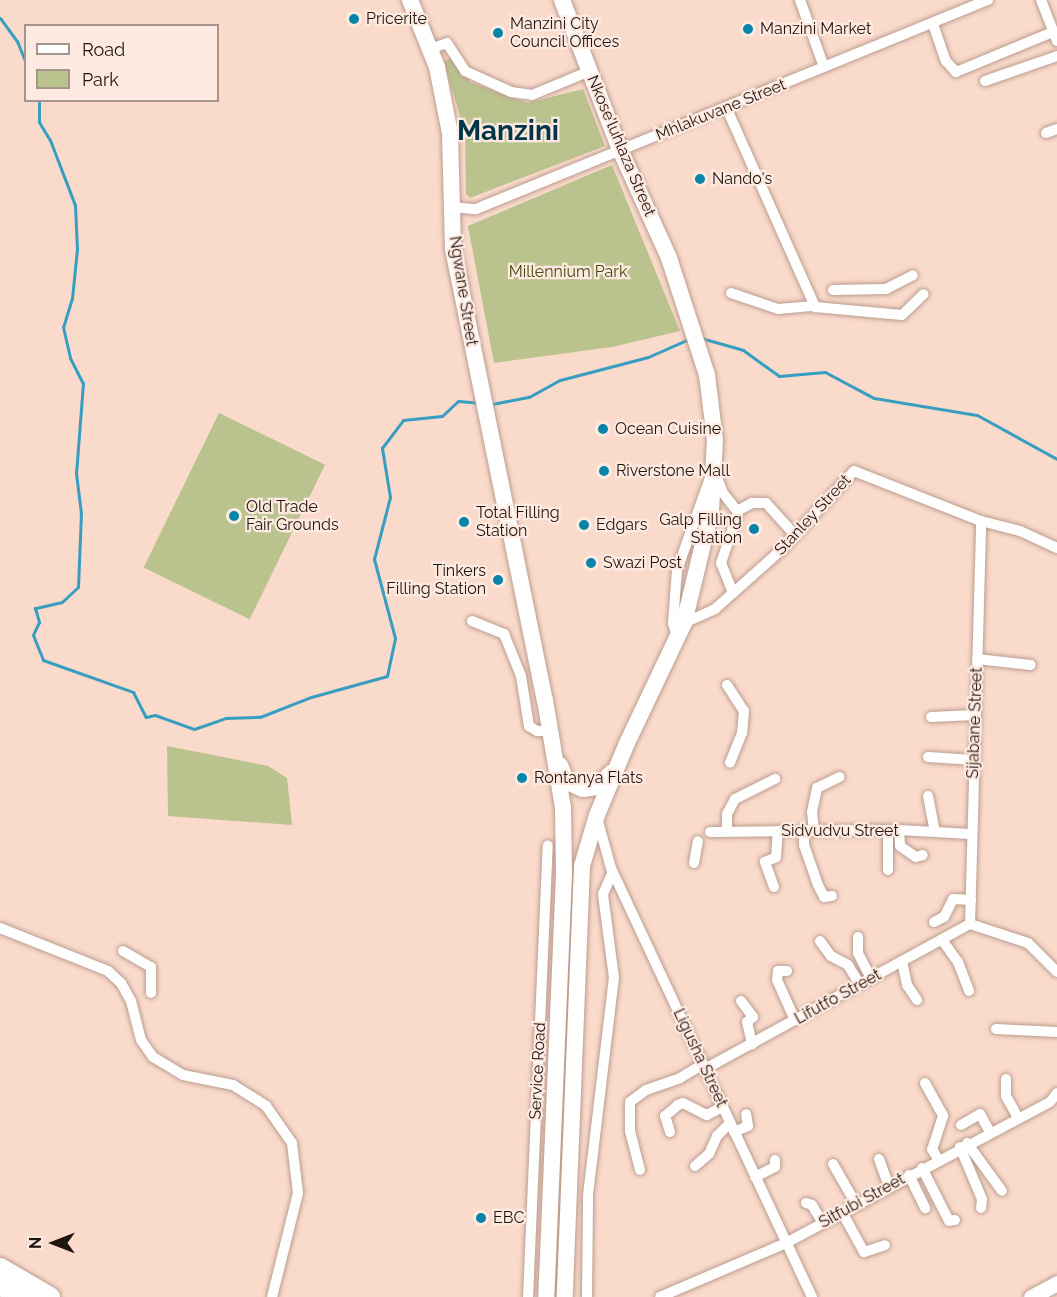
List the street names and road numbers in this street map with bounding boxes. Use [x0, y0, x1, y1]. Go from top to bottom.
street label: Nkose'luhlaza Street [583, 73, 659, 219]
street label: Mhlakuvane Street [653, 75, 789, 145]
street label: Ngwane Street [445, 235, 481, 347]
street label: Stanley Street [771, 471, 855, 559]
street label: Sijabane Street [963, 667, 987, 779]
street label: Sidvudvu Street [781, 821, 899, 841]
street label: Lifutfo Street [791, 965, 885, 1029]
street label: Ligusha Street [669, 1006, 731, 1110]
street label: Service Road [526, 1022, 550, 1120]
street label: Sitfubi Street [816, 1170, 908, 1232]

